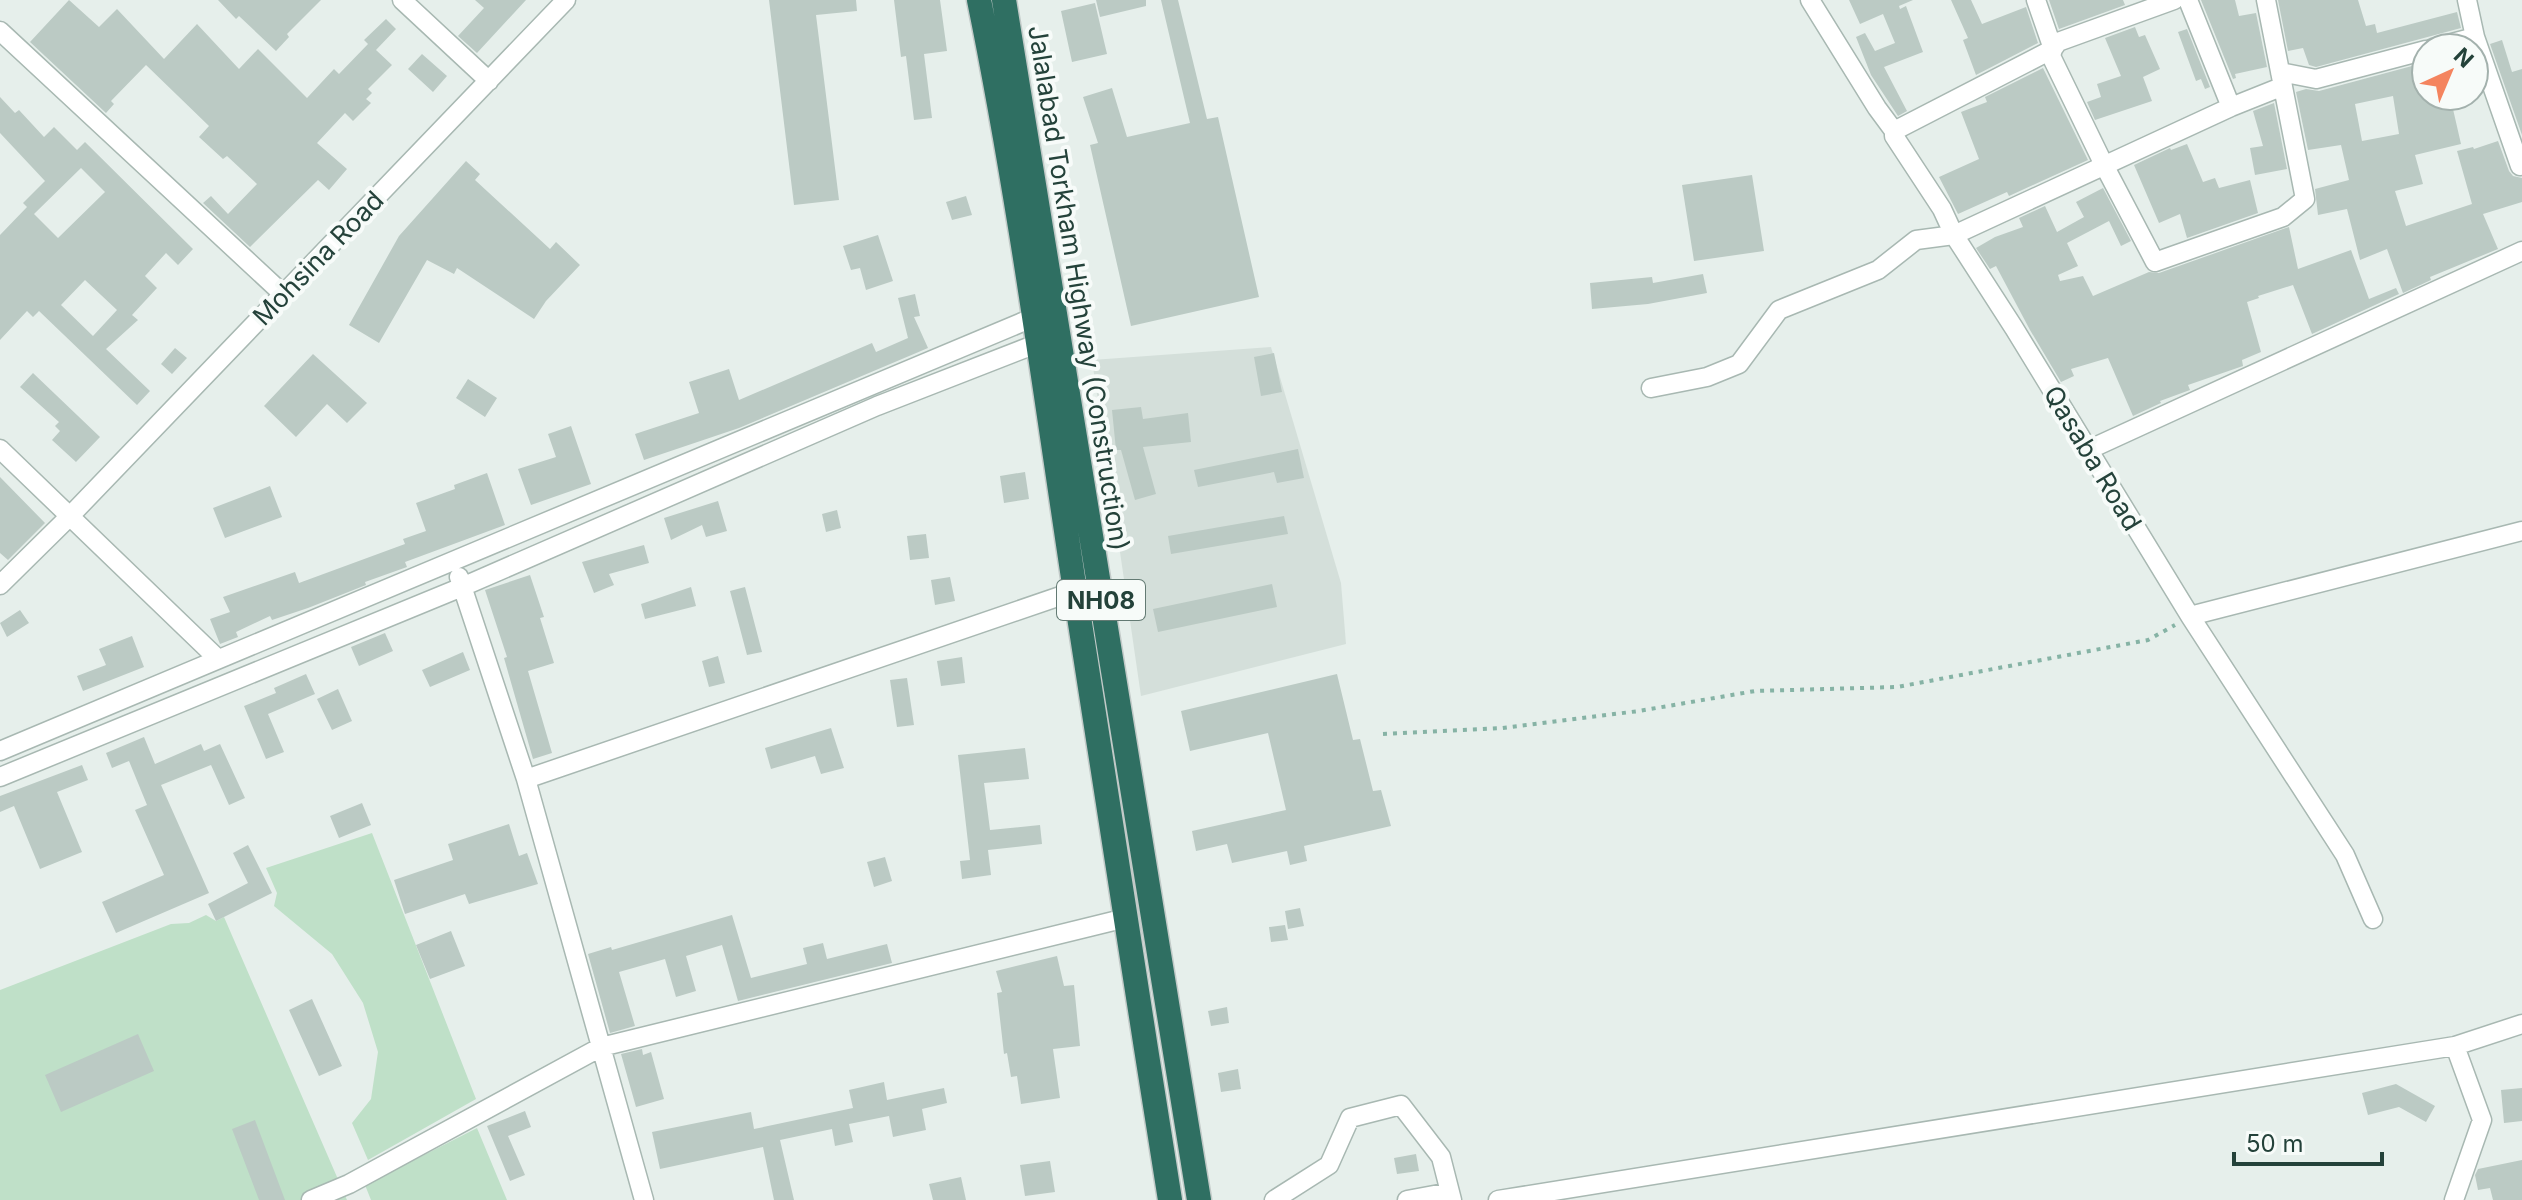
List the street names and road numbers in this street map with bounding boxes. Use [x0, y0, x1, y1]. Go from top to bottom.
street label: Jalalabad Torkham Highway (Construction) [1022, 23, 1136, 553]
street label: Mohsina Road [246, 184, 390, 332]
street label: Qasaba Road [2038, 380, 2148, 536]
road number: NH08 [1057, 580, 1145, 620]

